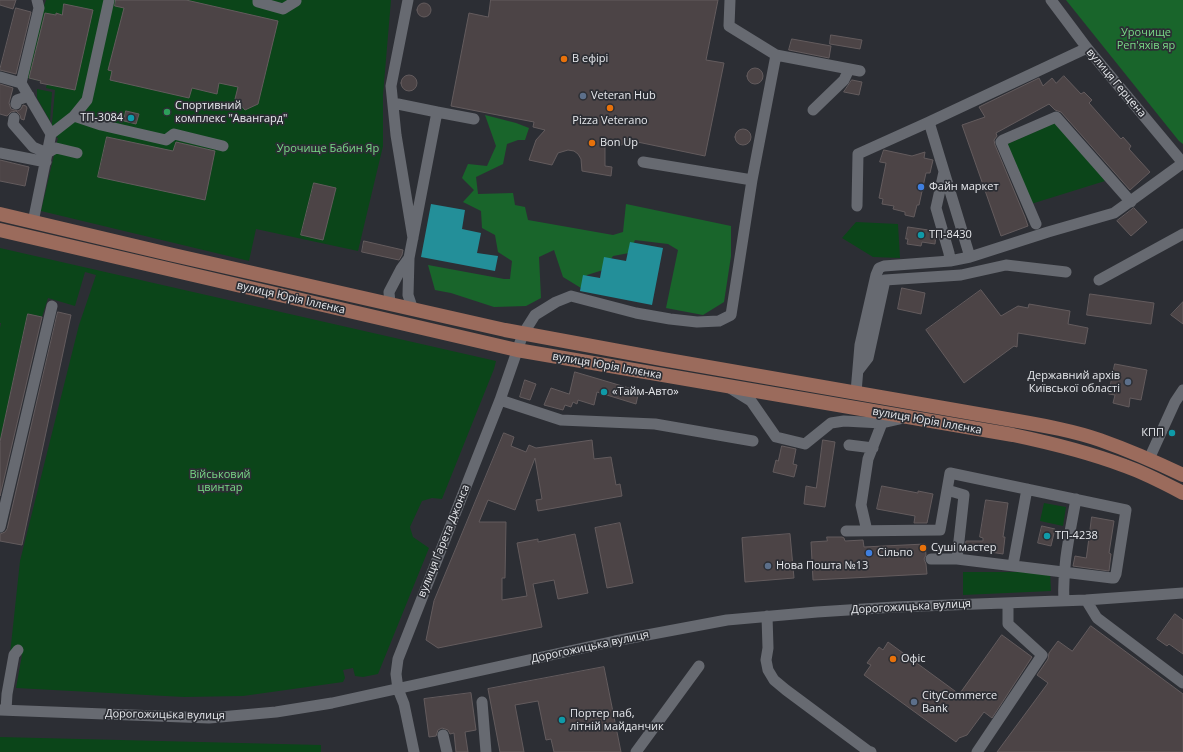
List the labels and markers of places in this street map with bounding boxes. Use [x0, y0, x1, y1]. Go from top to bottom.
place label: В ефірі [572, 52, 608, 66]
marker: В ефірі [559, 54, 569, 64]
place label: Veteran Hub [591, 89, 656, 103]
marker: Veteran Hub [578, 91, 588, 101]
place label: Спортивний комплекс "Авангард" [175, 99, 287, 125]
marker: Pizza Veterano [605, 103, 615, 113]
marker: Спортивний комплекс "Авангард" [162, 107, 172, 117]
place label: ТП-3084 [80, 111, 123, 125]
marker: ТП-3084 [126, 113, 136, 123]
place label: Pizza Veterano [572, 114, 648, 128]
place label: Bon Up [600, 136, 638, 150]
marker: Bon Up [587, 138, 597, 148]
place label: Файн маркет [929, 180, 999, 194]
marker: Файн маркет [916, 182, 926, 192]
place label: ТП-8430 [929, 228, 972, 242]
marker: ТП-8430 [916, 230, 926, 240]
place label: Державний архів Київської області [1028, 369, 1120, 395]
marker: Державний архів Київської області [1123, 377, 1133, 387]
place label: «Тайм-Авто» [612, 385, 679, 399]
marker: «Тайм-Авто» [599, 387, 609, 397]
place label: КПП [1141, 426, 1164, 440]
marker: КПП [1167, 428, 1177, 438]
place label: ТП-4238 [1055, 529, 1098, 543]
marker: ТП-4238 [1042, 531, 1052, 541]
place label: Суші мастер [931, 541, 996, 555]
marker: Суші мастер [918, 543, 928, 553]
place label: Сільпо [877, 546, 913, 560]
marker: Сільпо [864, 548, 874, 558]
place label: Нова Пошта №13 [776, 559, 868, 573]
marker: Нова Пошта №13 [763, 561, 773, 571]
place label: Офіс [901, 652, 925, 666]
marker: Офіс [888, 654, 898, 664]
place label: CityCommerce Bank [922, 689, 997, 715]
marker: CityCommerce Bank [909, 697, 919, 707]
place label: Портер паб, літній майданчик [570, 707, 664, 733]
marker: Портер паб, літній майданчик [557, 715, 567, 725]

